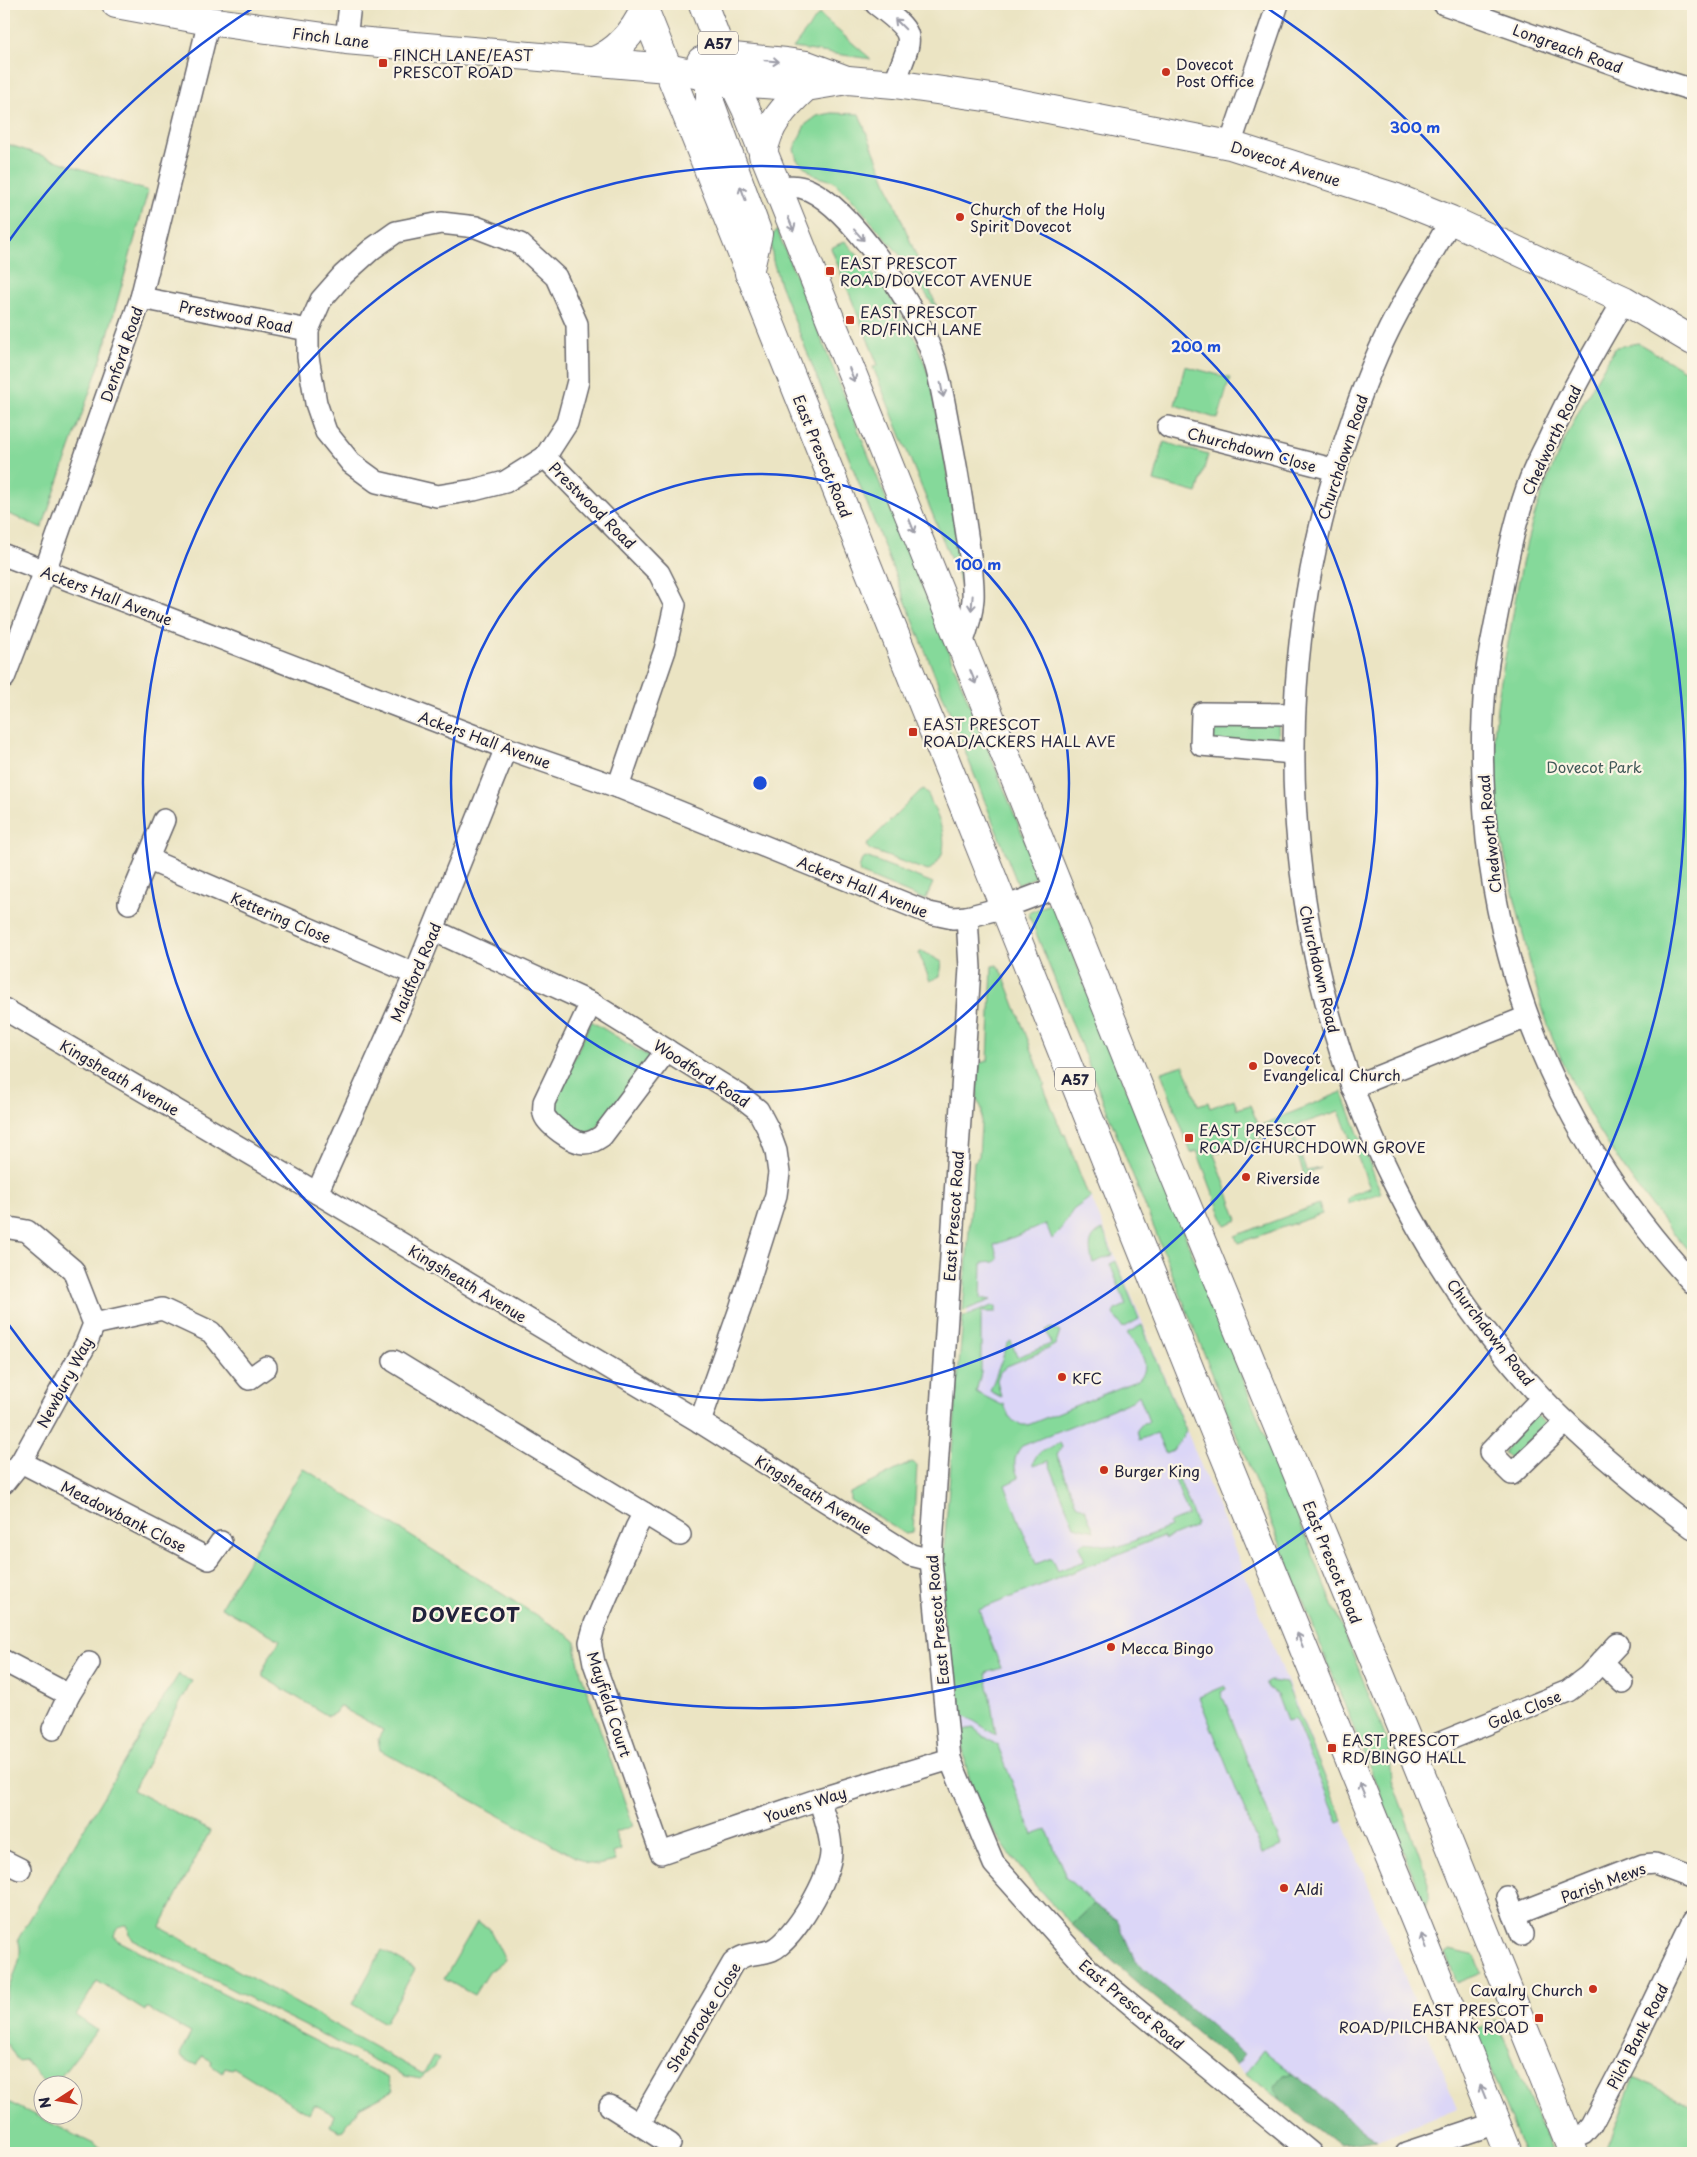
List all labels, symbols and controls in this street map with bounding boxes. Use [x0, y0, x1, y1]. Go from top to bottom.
street label: Longreach Road [1510, 17, 1626, 79]
one-way arrow [894, 18, 906, 30]
street label: Finch Lane [291, 21, 371, 53]
road number: A57 [698, 32, 738, 54]
place label: FINCH LANE/EAST PRESCOT ROAD [393, 43, 534, 83]
place label: Dovecot Post Office [1176, 52, 1254, 92]
one-way arrow [763, 56, 779, 65]
marker: FINCH LANE/EAST PRESCOT ROAD [377, 57, 389, 69]
marker: Dovecot Post Office [1160, 66, 1172, 78]
text: 300 m [1390, 115, 1440, 138]
street label: Dovecot Avenue [1228, 134, 1344, 192]
one-way arrow [738, 186, 747, 201]
place label: Church of the Holy Spirit Dovecot [970, 197, 1105, 237]
marker: Church of the Holy Spirit Dovecot [954, 211, 966, 223]
one-way arrow [787, 216, 796, 232]
one-way arrow [853, 228, 864, 241]
place label: EAST PRESCOT ROAD/DOVECOT AVENUE [840, 251, 1032, 291]
marker: EAST PRESCOT ROAD/DOVECOT AVENUE [824, 265, 836, 277]
street label: Prestwood Road [177, 294, 295, 338]
place label: EAST PRESCOT RD/FINCH LANE [860, 300, 982, 340]
street label: Denford Road [94, 303, 148, 405]
marker: EAST PRESCOT RD/FINCH LANE [844, 314, 856, 326]
text: 200 m [1171, 334, 1221, 357]
one-way arrow [847, 367, 857, 382]
street label: Chedworth Road [1515, 381, 1587, 499]
one-way arrow [937, 382, 947, 398]
street label: East Prescot Road [788, 391, 858, 521]
street label: Churchdown Road [1311, 391, 1373, 523]
street label: Churchdown Close [1185, 421, 1319, 477]
street label: Prestwood Road [544, 456, 642, 554]
one-way arrow [908, 518, 918, 533]
text: 100 m [955, 552, 1001, 575]
street label: Ackers Hall Avenue [38, 559, 176, 631]
one-way arrow [967, 594, 977, 610]
one-way arrow [969, 669, 978, 684]
street label: Ackers Hall Avenue [416, 704, 554, 774]
place label: EAST PRESCOT ROAD/ACKERS HALL AVE [923, 712, 1116, 752]
marker: EAST PRESCOT ROAD/ACKERS HALL AVE [907, 726, 919, 738]
park label: Dovecot Park [1546, 755, 1642, 778]
centre of rings [751, 774, 769, 792]
street label: Chedworth Road [1471, 774, 1507, 894]
street label: Ackers Hall Avenue [794, 849, 932, 923]
street label: Kettering Close [227, 885, 335, 949]
street label: Churchdown Road [1294, 903, 1346, 1035]
street label: Maidford Road [384, 919, 446, 1025]
street label: Kingsheath Avenue [56, 1033, 184, 1121]
street label: Woodford Road [649, 1033, 755, 1113]
place label: Dovecot Evangelical Church [1263, 1046, 1401, 1086]
marker: Dovecot Evangelical Church [1247, 1060, 1259, 1072]
road number: A57 [1055, 1068, 1095, 1090]
place label: EAST PRESCOT ROAD/CHURCHDOWN GROVE [1199, 1118, 1426, 1158]
marker: EAST PRESCOT ROAD/CHURCHDOWN GROVE [1183, 1132, 1195, 1144]
street label: East Prescot Road [937, 1150, 969, 1282]
place label: Riverside [1256, 1166, 1320, 1189]
marker: Riverside [1240, 1171, 1252, 1183]
street label: Kingsheath Avenue [404, 1239, 532, 1327]
street label: Churchdown Road [1442, 1273, 1540, 1391]
street label: Newbury Way [30, 1332, 98, 1432]
place label: KFC [1072, 1366, 1102, 1389]
marker: KFC [1056, 1371, 1068, 1383]
street label: Kingsheath Avenue [751, 1449, 877, 1539]
place label: Burger King [1114, 1459, 1200, 1482]
marker: Burger King [1098, 1464, 1110, 1476]
street label: Meadowbank Close [57, 1474, 191, 1558]
street label: East Prescot Road [1298, 1497, 1368, 1627]
street label: East Prescot Road [920, 1554, 954, 1686]
district label: DOVECOT [412, 1599, 520, 1629]
one-way arrow [1294, 1633, 1304, 1648]
place label: Mecca Bingo [1121, 1636, 1213, 1659]
marker: Mecca Bingo [1105, 1641, 1117, 1653]
street label: Mayfield Court [582, 1648, 638, 1760]
street label: Gala Close [1484, 1684, 1564, 1734]
place label: EAST PRESCOT RD/BINGO HALL [1342, 1728, 1466, 1768]
marker: EAST PRESCOT RD/BINGO HALL [1326, 1742, 1338, 1754]
street label: Youens Way [761, 1780, 849, 1828]
one-way arrow [1356, 1783, 1365, 1798]
street label: Parish Mews [1557, 1856, 1649, 1908]
place label: Aldi [1294, 1877, 1323, 1900]
marker: Aldi [1278, 1882, 1290, 1894]
one-way arrow [1419, 1933, 1428, 1949]
street label: East Prescot Road [1075, 1953, 1189, 2055]
street label: Sherbrooke Close [660, 1958, 746, 2076]
place label: Cavalry Church [1470, 1978, 1583, 2001]
street label: Pilch Bank Road [1600, 1979, 1674, 2093]
marker: Cavalry Church [1587, 1983, 1599, 1995]
place label: EAST PRESCOT ROAD/PILCHBANK ROAD [1339, 1998, 1530, 2038]
marker: EAST PRESCOT ROAD/PILCHBANK ROAD [1533, 2012, 1545, 2024]
north arrow [32, 2074, 82, 2124]
one-way arrow [1478, 2085, 1487, 2100]
text: N [33, 2095, 56, 2110]

